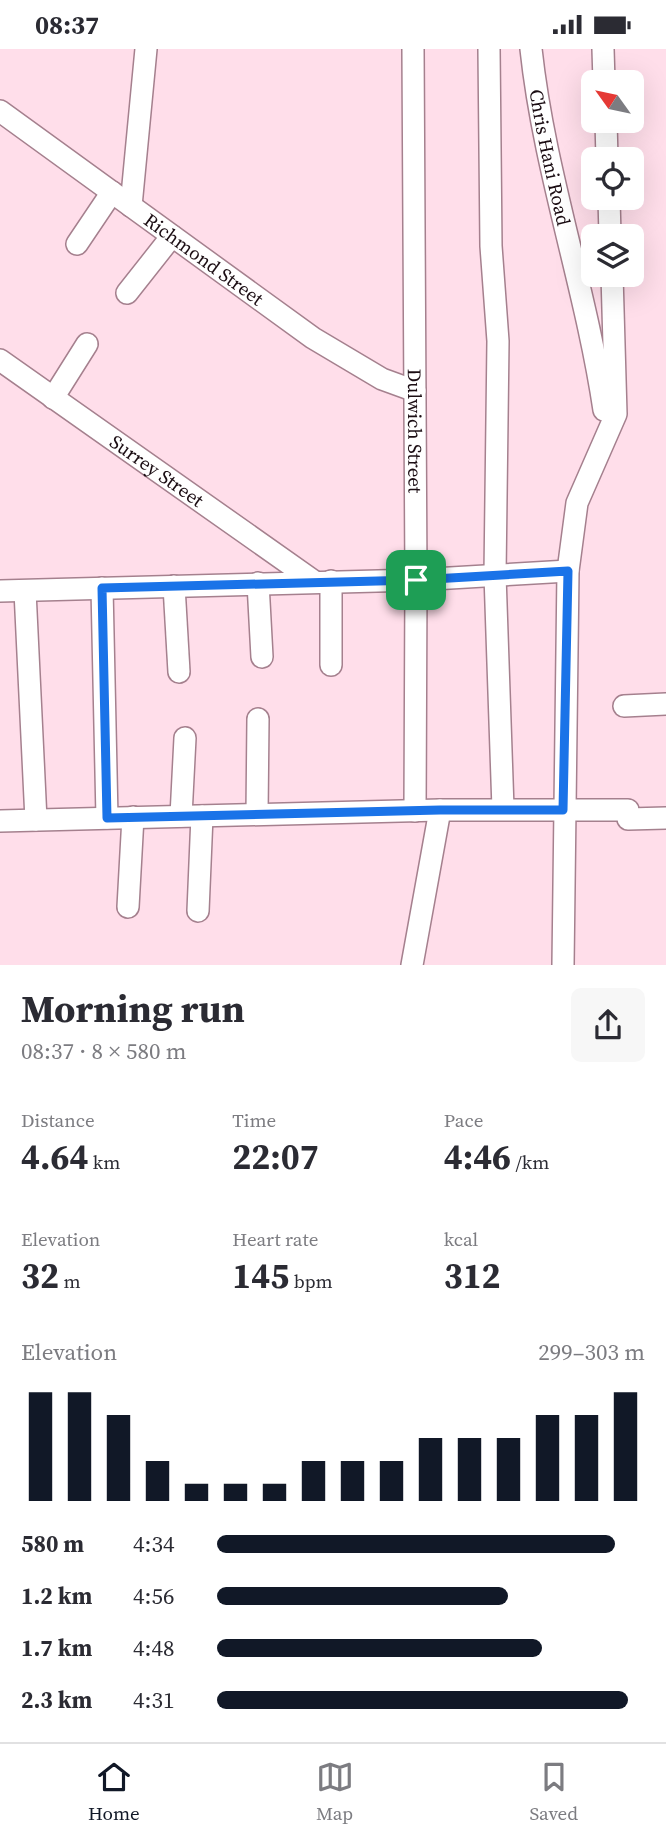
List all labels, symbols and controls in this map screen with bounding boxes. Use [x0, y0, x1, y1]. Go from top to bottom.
text: 08:37 [35, 7, 99, 43]
north arrow [581, 70, 644, 133]
map controls [581, 70, 644, 287]
street label: Chris Hani Road [523, 87, 577, 228]
button: locate [581, 147, 644, 210]
street label: Richmond Street [139, 207, 270, 312]
button: layers [581, 224, 644, 287]
street label: Dulwich Street [402, 369, 429, 494]
street label: Surrey Street [105, 428, 210, 513]
pin [386, 550, 446, 610]
icon: arrive [397, 561, 435, 599]
text: Morning run [21, 983, 245, 1035]
button: share [571, 988, 645, 1062]
text: 08:37 · 8 × 580 m [21, 1035, 187, 1067]
text: Distance [21, 1107, 95, 1133]
text: Time [232, 1107, 276, 1133]
text: Pace [444, 1107, 483, 1133]
text: 4.64 [21, 1133, 88, 1181]
text: 22:07 [232, 1133, 319, 1181]
text: 4:46 [444, 1133, 511, 1181]
text: km [88, 1149, 120, 1175]
text: /km [511, 1149, 549, 1175]
text: Elevation [21, 1226, 100, 1252]
text: Heart rate [232, 1226, 318, 1252]
text: kcal [444, 1226, 478, 1252]
text: 32 [21, 1252, 59, 1300]
text: 145 [232, 1252, 289, 1300]
text: 312 [444, 1252, 501, 1300]
text: m [59, 1268, 81, 1294]
text: bpm [289, 1268, 333, 1294]
text: Elevation [21, 1336, 117, 1368]
text: 299–303 m [538, 1336, 645, 1368]
text: 580 m [21, 1528, 84, 1560]
text: 4:34 [133, 1528, 174, 1560]
text: 1.2 km [21, 1580, 92, 1612]
text: 4:56 [133, 1580, 174, 1612]
text: 1.7 km [21, 1632, 92, 1664]
text: 4:48 [133, 1632, 174, 1664]
text: 2.3 km [21, 1684, 92, 1716]
text: 4:31 [133, 1684, 174, 1716]
tab: Home [88, 1758, 140, 1826]
tab: Map [316, 1758, 354, 1826]
tab: Saved [529, 1758, 578, 1826]

